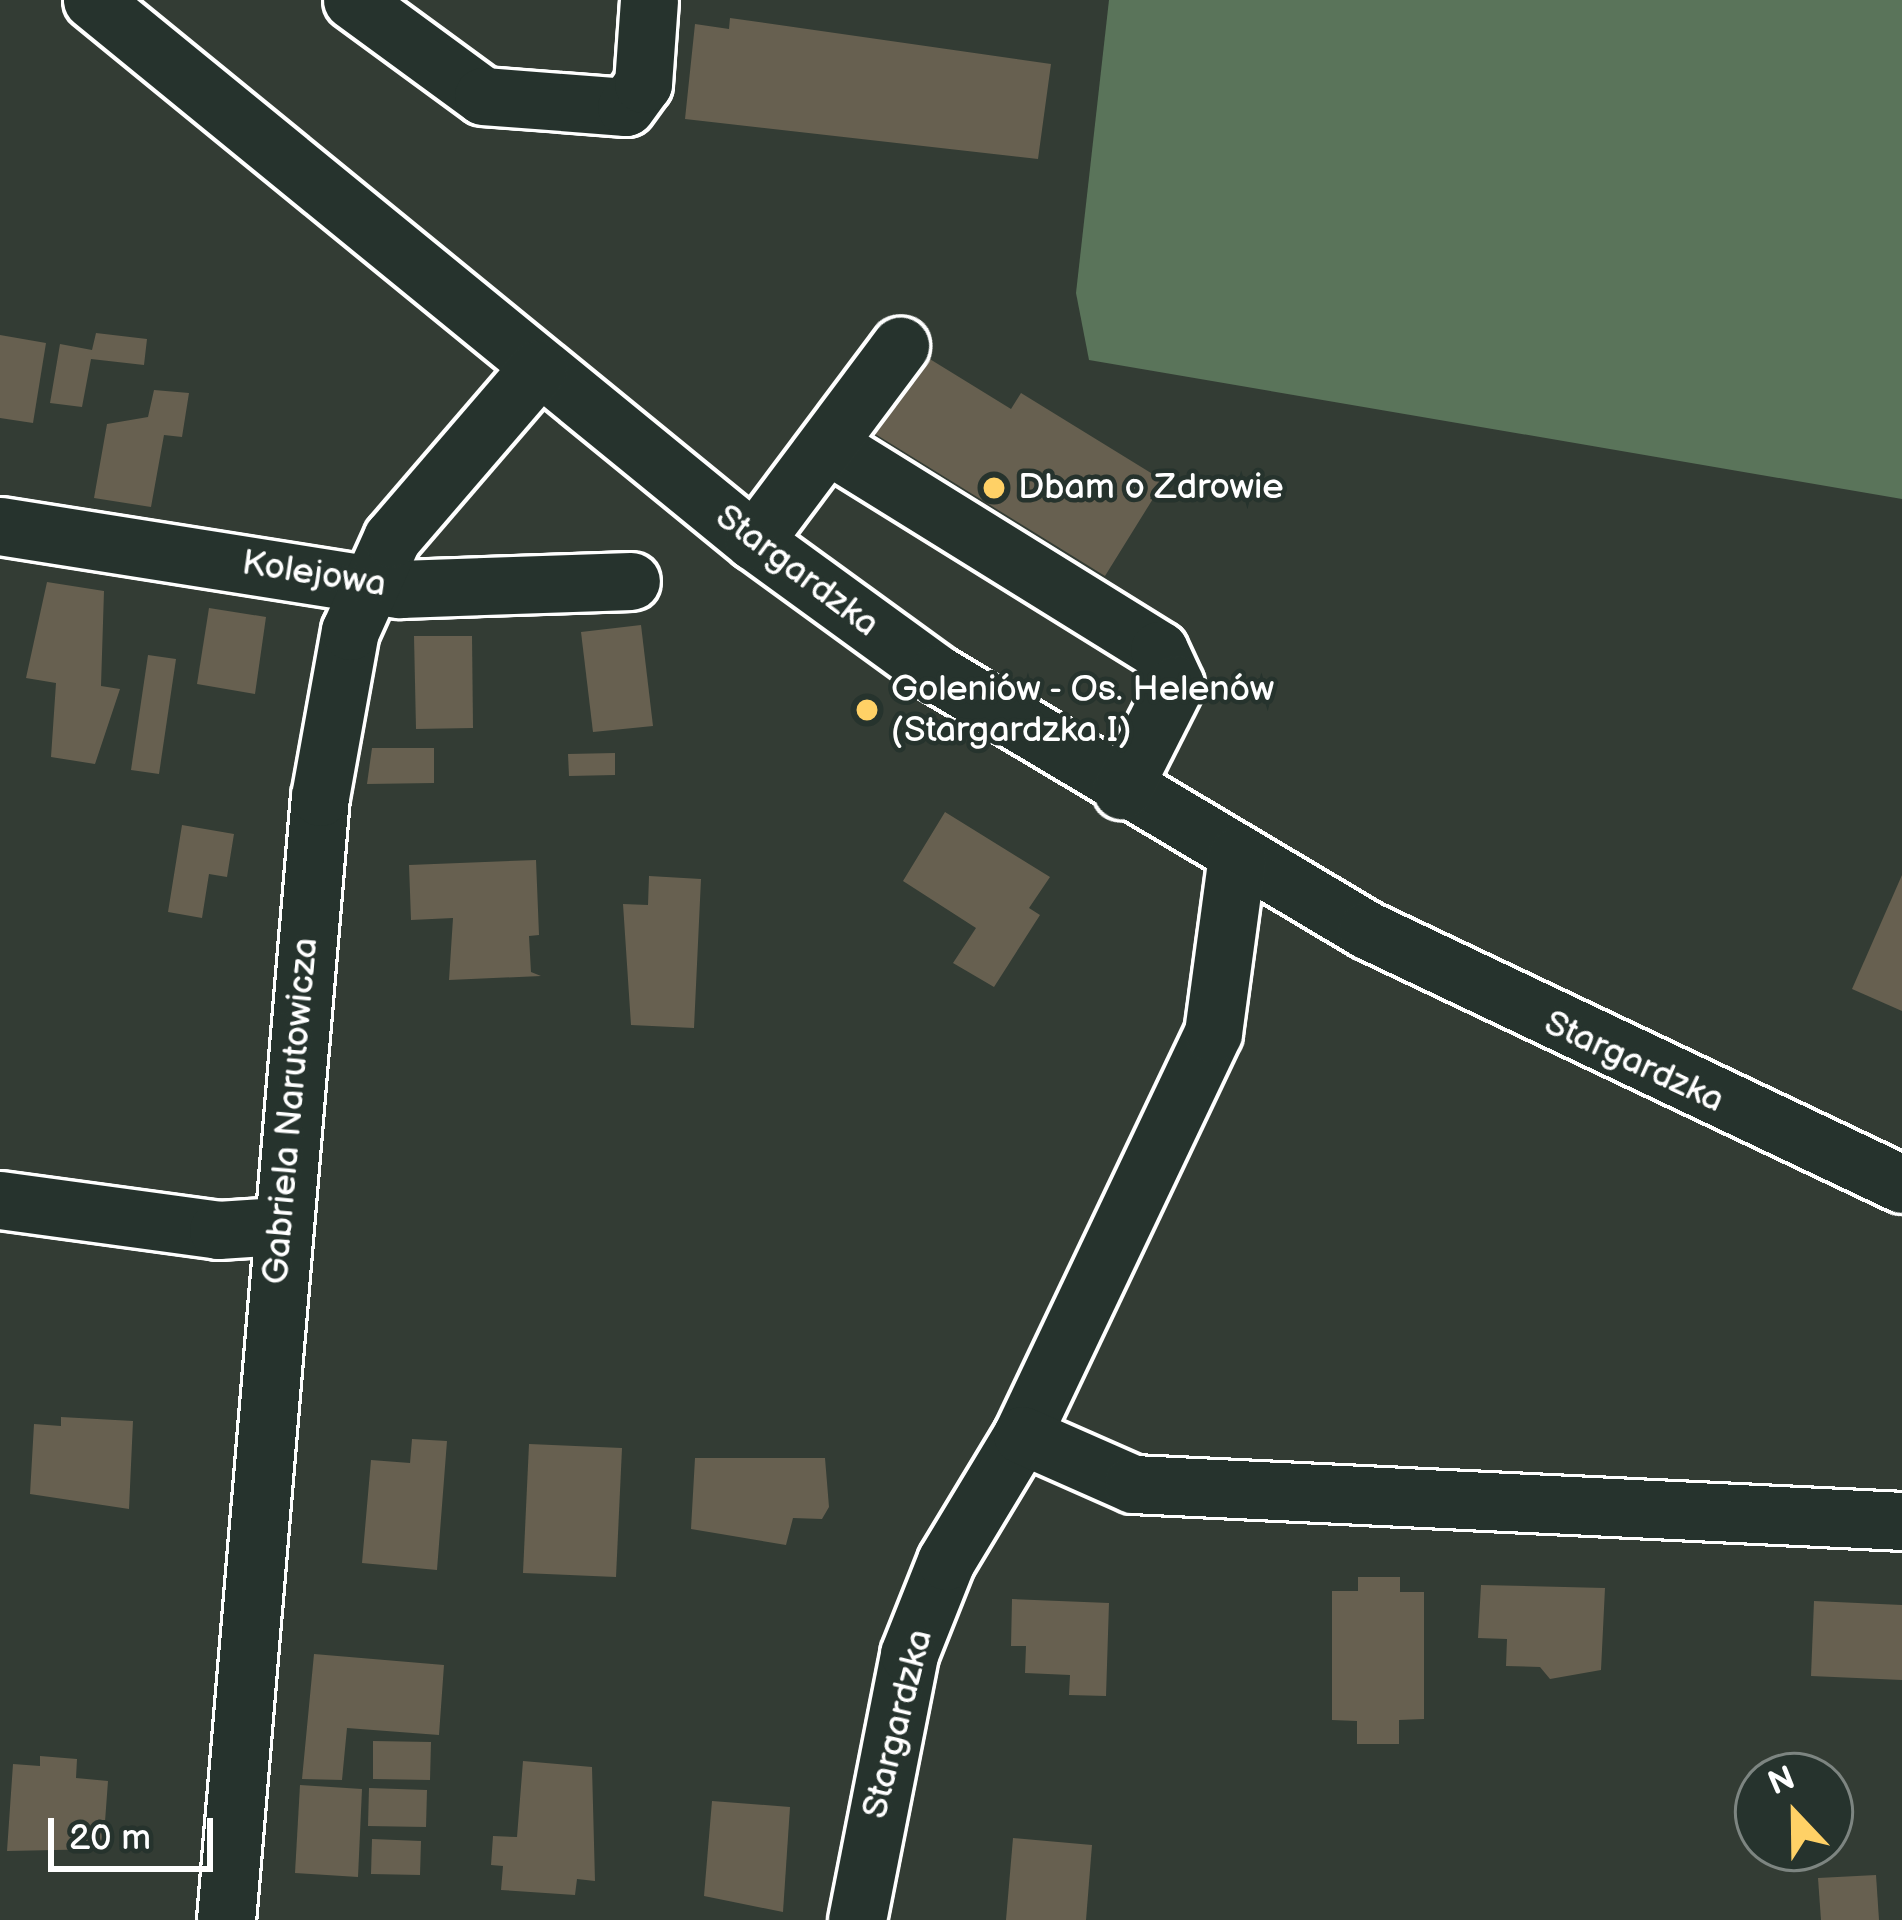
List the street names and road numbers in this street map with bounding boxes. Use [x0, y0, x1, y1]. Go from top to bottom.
street label: Stargardzka [707, 496, 887, 646]
street label: Kolejowa [239, 541, 389, 607]
street label: Gabriela Narutowicza [254, 936, 328, 1286]
street label: Stargardzka [1537, 1002, 1731, 1122]
street label: Stargardzka [854, 1625, 942, 1823]

